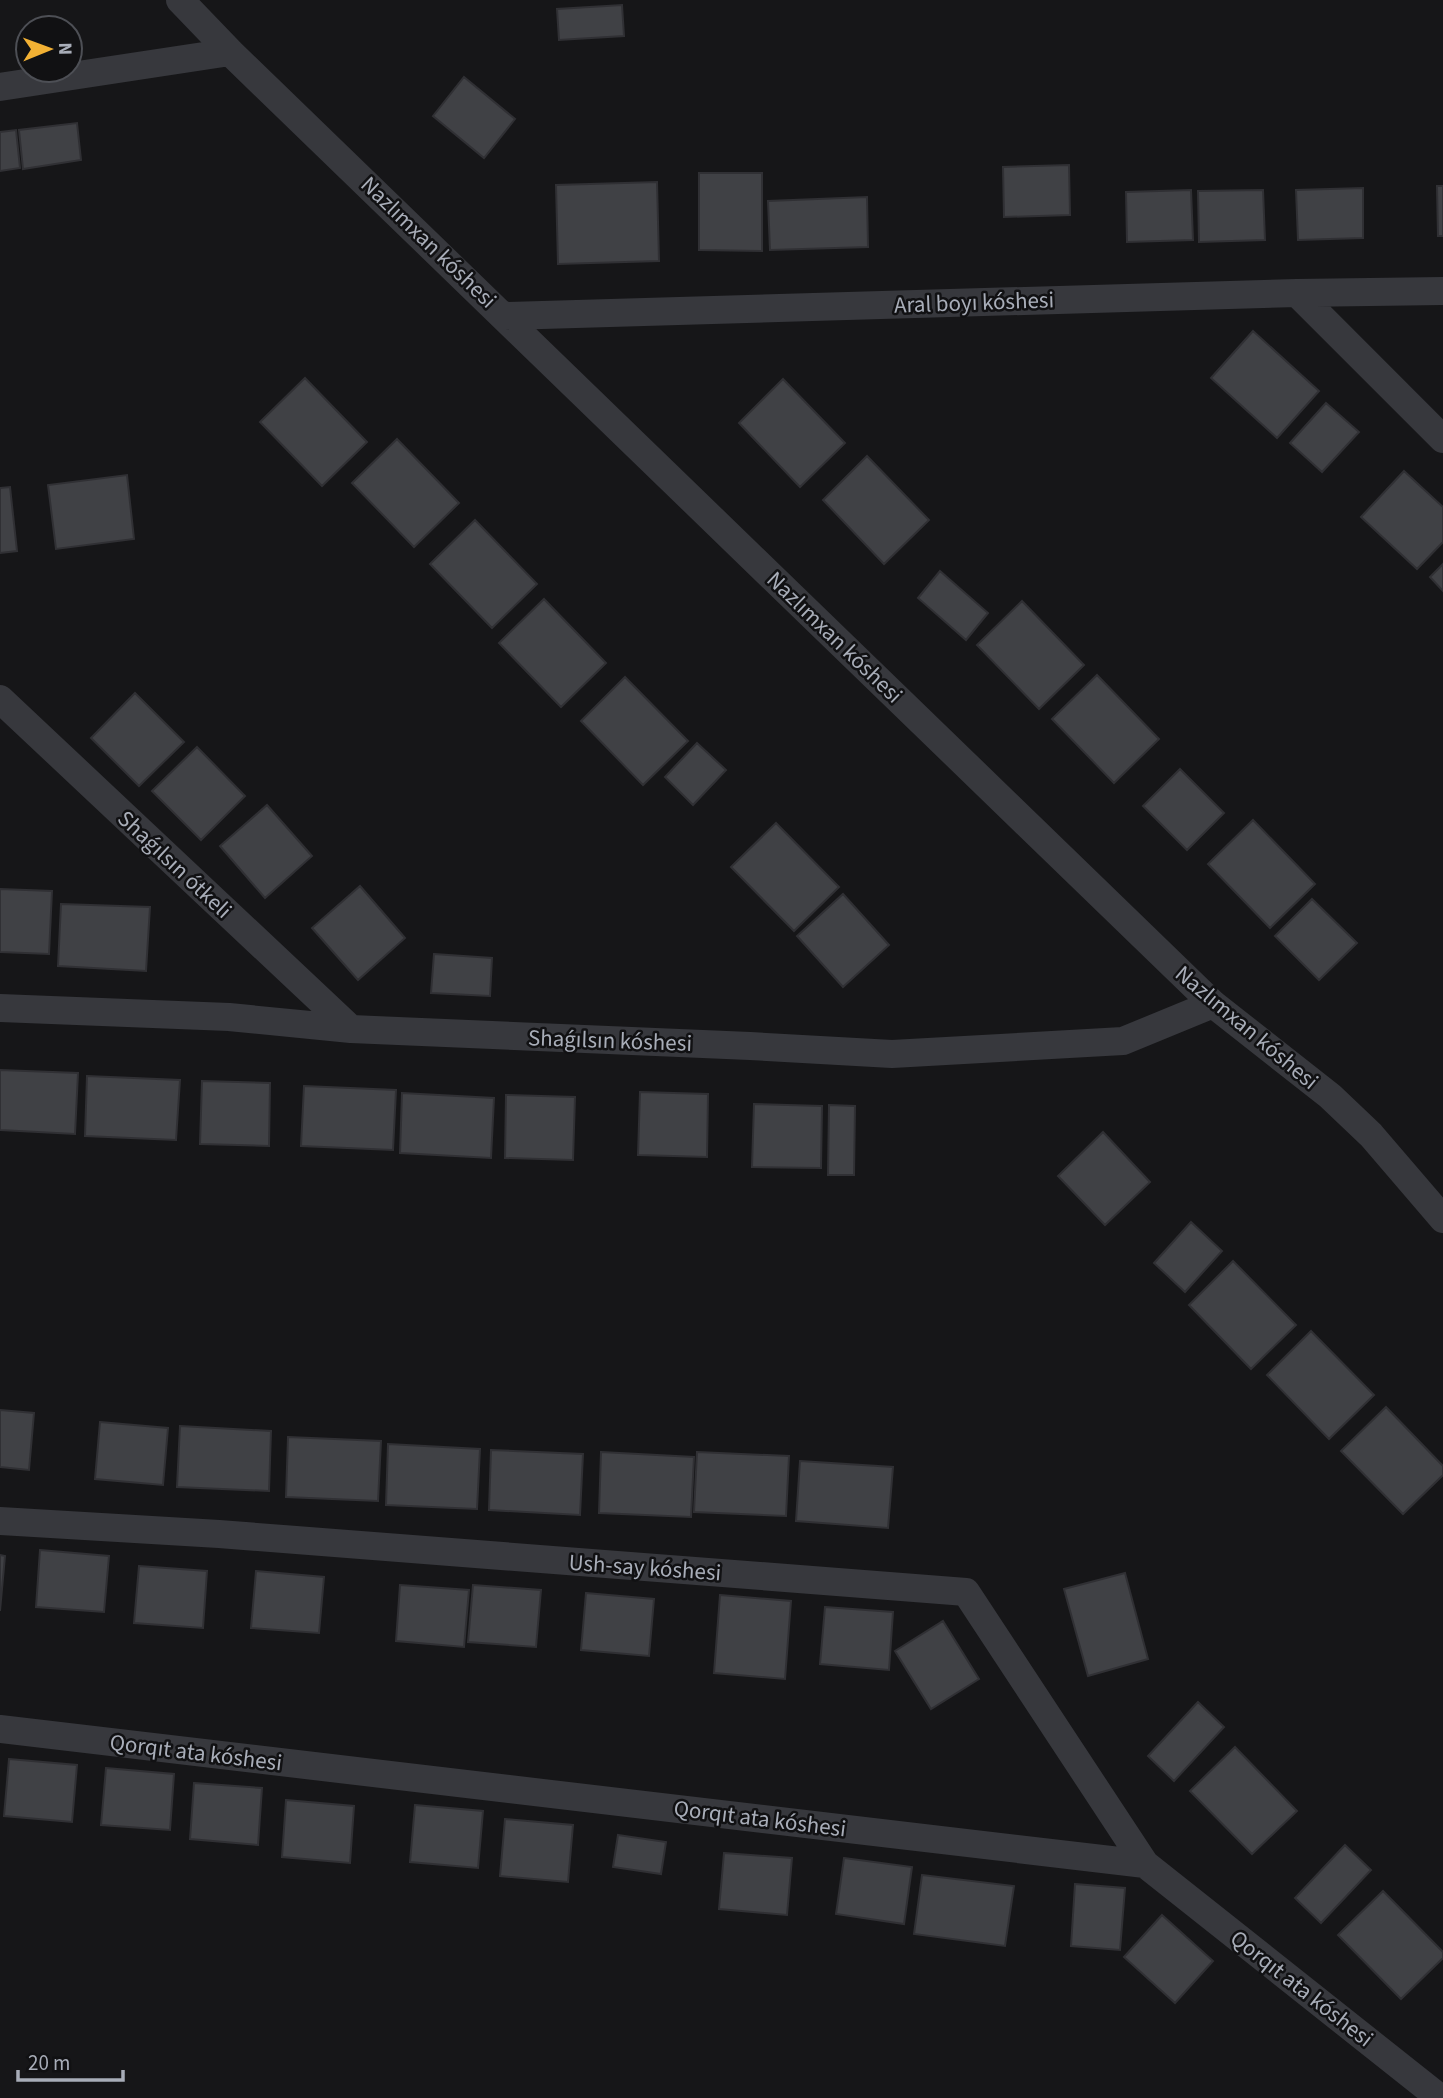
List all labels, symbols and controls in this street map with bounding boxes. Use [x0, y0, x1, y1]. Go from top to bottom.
north arrow [14, 14, 84, 84]
text: N [51, 42, 78, 55]
street label: Nazlımxan kóshesi [353, 169, 504, 316]
street label: Aral boyı kóshesi [893, 283, 1055, 322]
street label: Nazlımxan kóshesi [759, 564, 910, 711]
street label: Shaǵılsın ótkeli [110, 803, 239, 926]
street label: Nazlımxan kóshesi [1168, 958, 1325, 1097]
street label: Shaǵılsın kóshesi [527, 1021, 693, 1060]
street label: Ush-say kóshesi [568, 1546, 722, 1589]
street label: Qorqıt ata kóshesi [108, 1726, 284, 1779]
street label: Qorqıt ata kóshesi [672, 1792, 848, 1845]
street label: Qorqıt ata kóshesi [1223, 1922, 1380, 2055]
scale bar [18, 2038, 122, 2082]
text: 20 m [28, 2048, 70, 2078]

